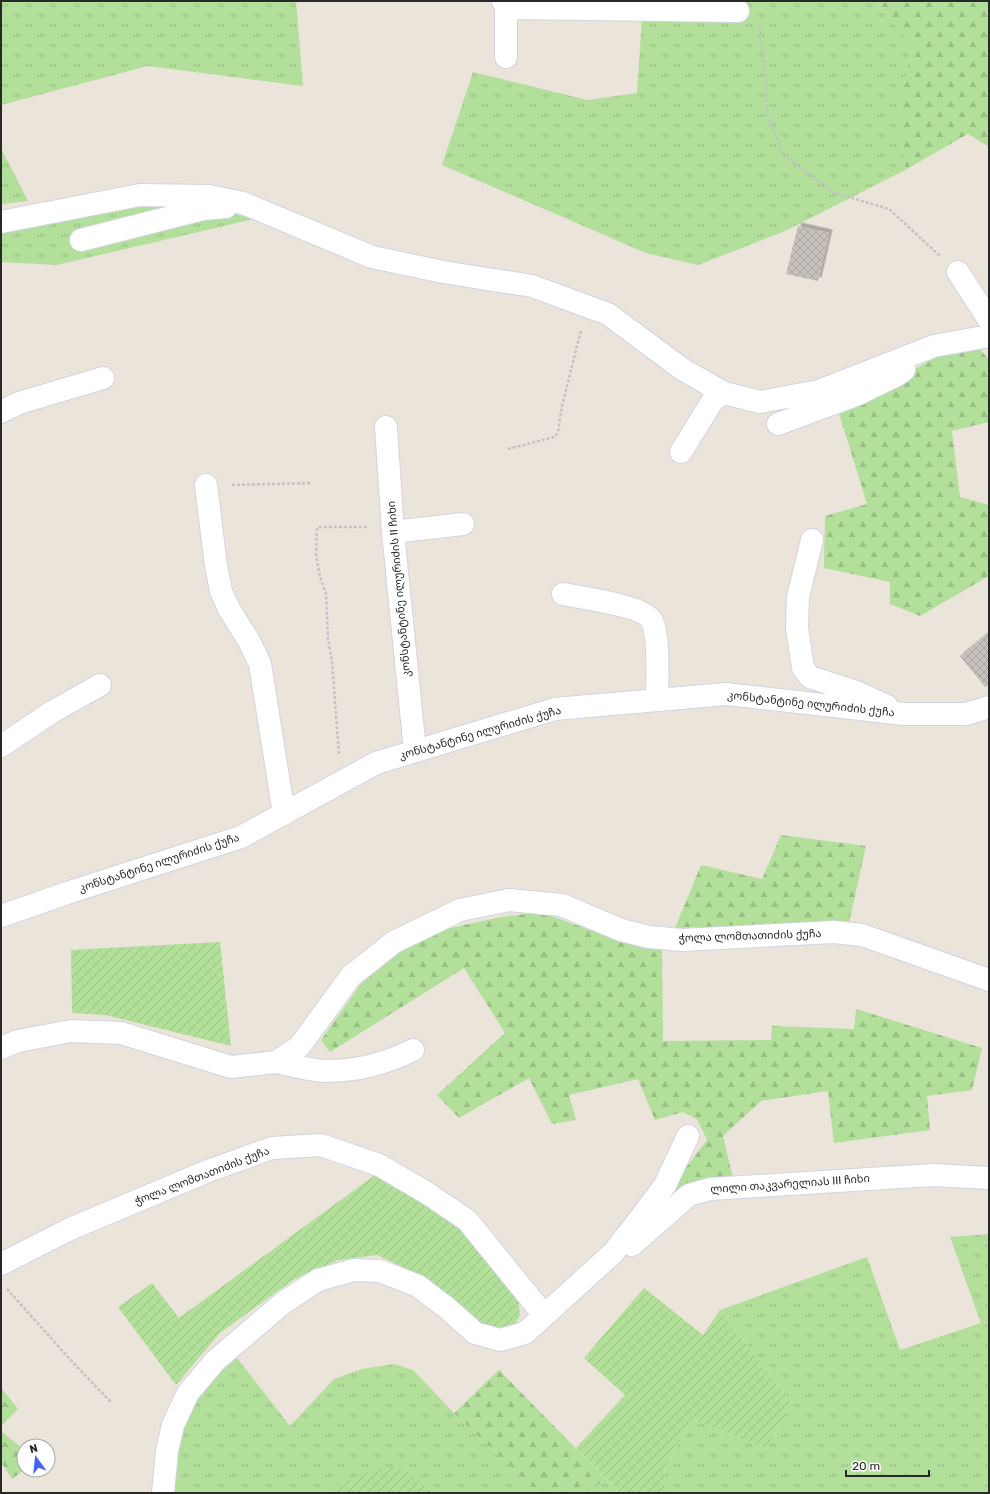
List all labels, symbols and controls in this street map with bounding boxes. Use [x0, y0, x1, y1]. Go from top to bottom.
street label: კონსტანტინე ილურიძის II ჩიხი [385, 500, 413, 678]
street label: კონსტანტინე ილურიძის ქუჩა [727, 689, 895, 719]
street label: კონსტანტინე ილურიძის ქუჩა [397, 704, 563, 762]
street label: კონსტანტინე ილურიძის ქუჩა [77, 831, 241, 895]
street label: ჭოლა ლომთათიძის ქუჩა [678, 927, 822, 945]
street label: ჭოლა ლომთათიძის ქუჩა [133, 1144, 271, 1208]
street label: ლილი თაკვარელიას III ჩიხი [710, 1172, 870, 1196]
north arrow [16, 1438, 56, 1478]
text: N [28, 1441, 39, 1456]
scale bar [846, 1452, 929, 1478]
text: 20 m [852, 1459, 880, 1473]

